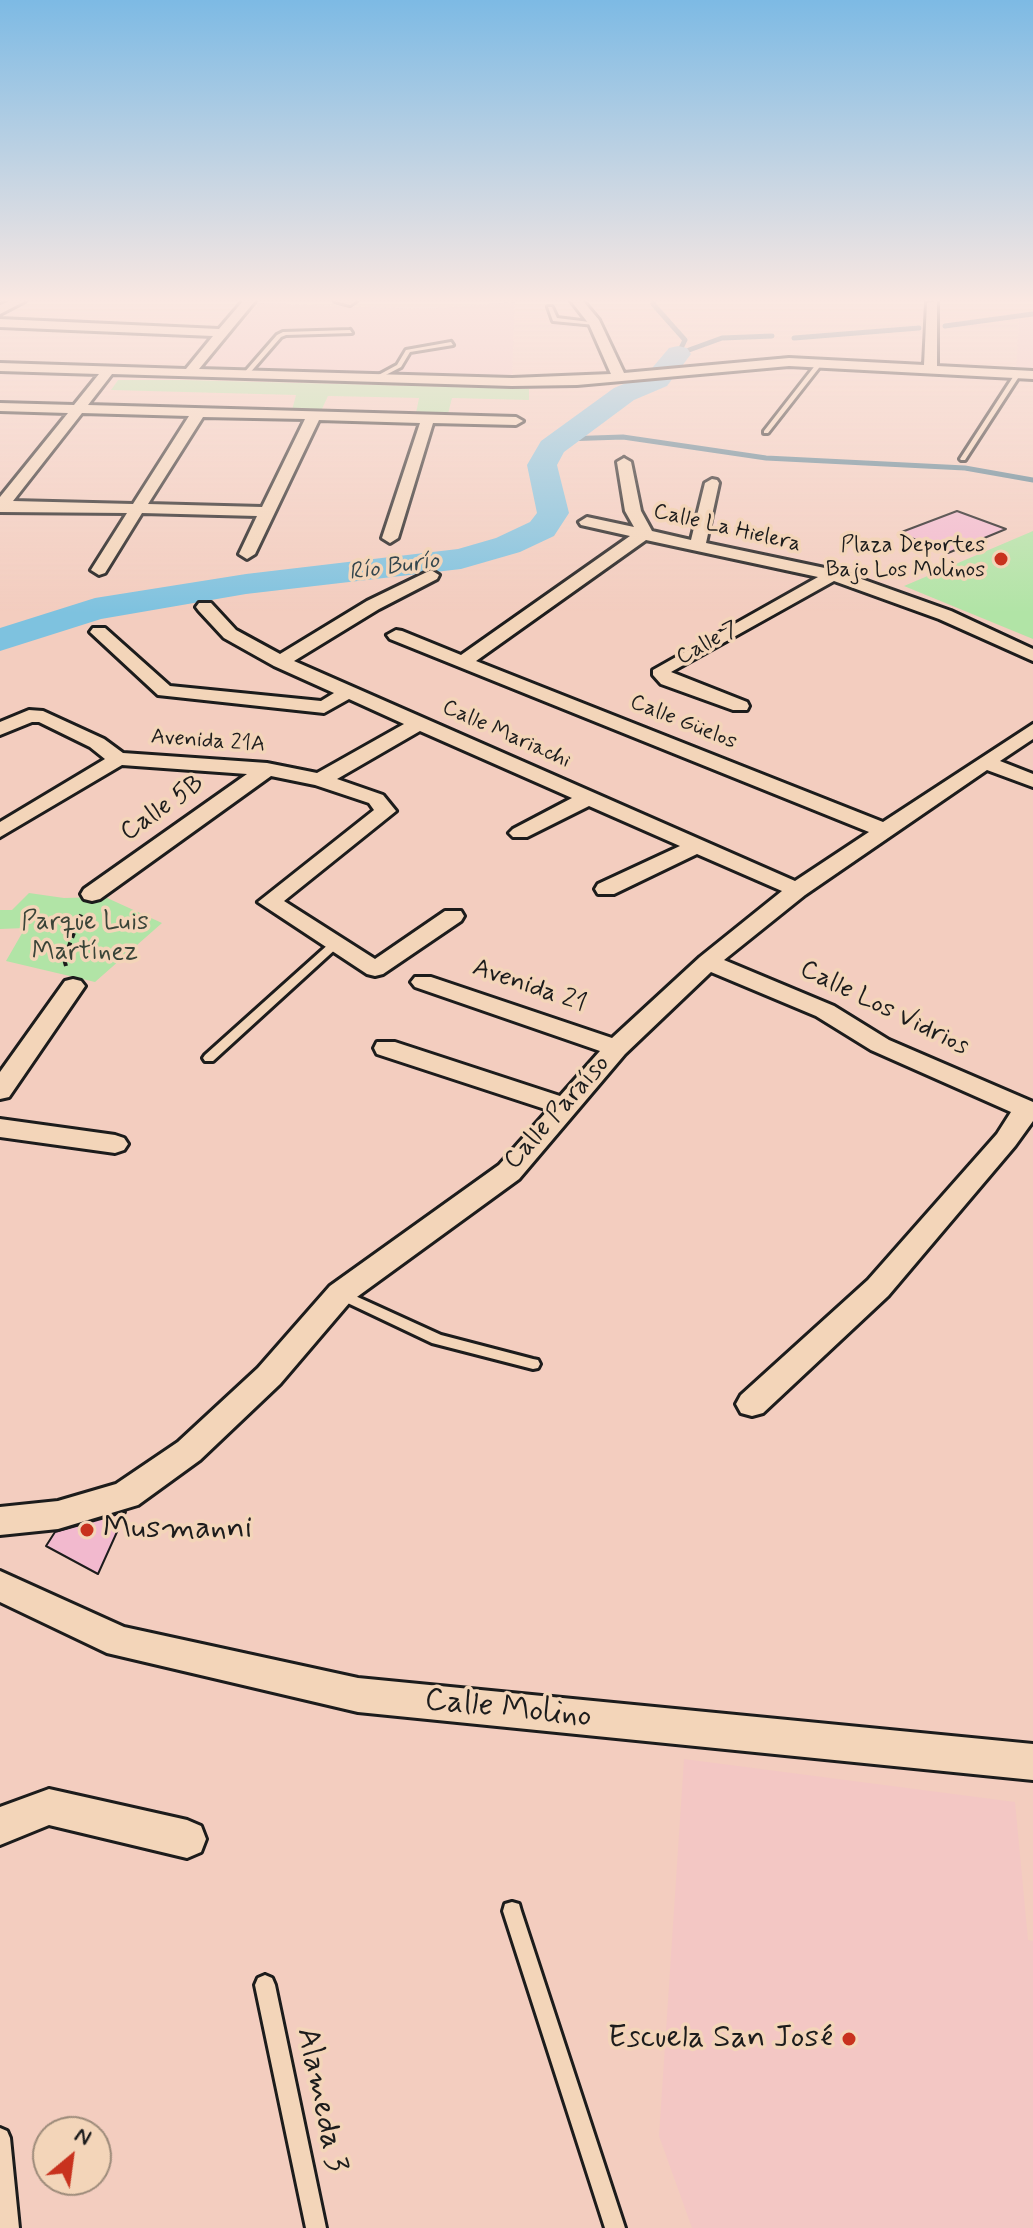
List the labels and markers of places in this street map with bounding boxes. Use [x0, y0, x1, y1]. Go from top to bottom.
place label: Plaza Deportes Bajo Los Molinos [826, 533, 985, 584]
marker: Plaza Deportes Bajo Los Molinos [992, 550, 1010, 568]
place label: Musmanni [103, 1511, 252, 1549]
marker: Musmanni [78, 1521, 96, 1539]
place label: Escuela San José [608, 2020, 833, 2058]
marker: Escuela San José [840, 2030, 858, 2048]

